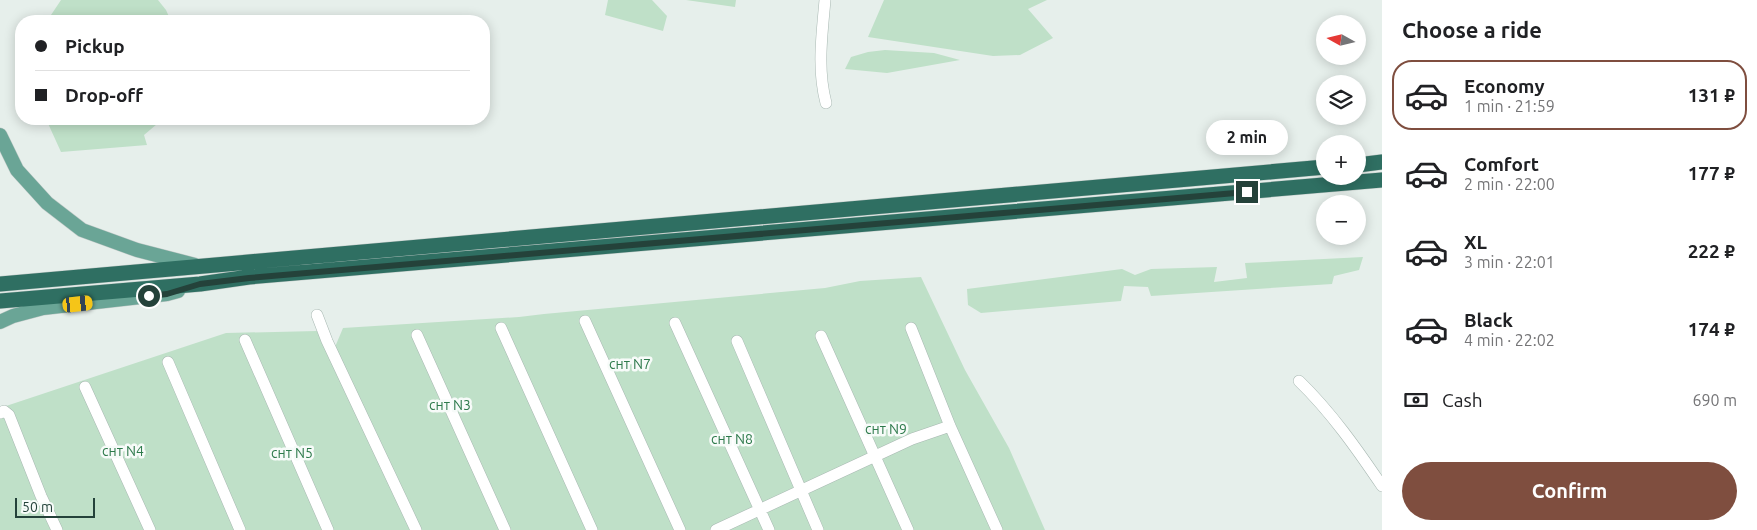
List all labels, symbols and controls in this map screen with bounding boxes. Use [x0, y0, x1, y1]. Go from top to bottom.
north arrow [1316, 15, 1366, 65]
map controls [1316, 15, 1366, 245]
text: Choose a ride [1402, 17, 1542, 42]
text: Pickup [65, 35, 125, 57]
icon: car [1404, 73, 1449, 118]
button: layers [1316, 75, 1366, 125]
text: Economy [1464, 75, 1545, 97]
text: Drop-off [65, 84, 143, 106]
text: 131 ₽ [1688, 84, 1735, 106]
text: 1 min · 21:59 [1464, 97, 1555, 115]
callout: 2 min [1206, 120, 1288, 154]
text: 2 min [1227, 128, 1267, 146]
button: + [1316, 135, 1366, 185]
icon: car [1404, 151, 1449, 196]
text: Comfort [1464, 153, 1539, 175]
text: 177 ₽ [1688, 162, 1735, 184]
text: 2 min · 22:00 [1464, 175, 1555, 193]
route end [1236, 181, 1258, 203]
button: − [1316, 195, 1366, 245]
icon: car [1404, 229, 1449, 274]
text: XL [1464, 231, 1487, 253]
text: 222 ₽ [1688, 240, 1735, 262]
text: 3 min · 22:01 [1464, 253, 1555, 271]
route start [138, 285, 160, 307]
car [62, 295, 93, 313]
icon: car [1404, 307, 1449, 352]
text: Black [1464, 309, 1513, 331]
text: 174 ₽ [1688, 318, 1735, 340]
text: 4 min · 22:02 [1464, 331, 1555, 349]
park label: снт N7 [609, 356, 651, 372]
icon: cash [1402, 386, 1430, 414]
text: Cash [1442, 389, 1483, 411]
text: 690 m [1692, 391, 1737, 409]
park label: снт N3 [429, 397, 471, 413]
park label: снт N9 [865, 421, 907, 437]
park label: снт N8 [711, 431, 753, 447]
park label: снт N4 [102, 443, 144, 459]
park label: снт N5 [271, 445, 313, 461]
button: Confirm [1402, 462, 1737, 520]
scale bar [15, 495, 95, 518]
text: 50 m [22, 499, 53, 515]

